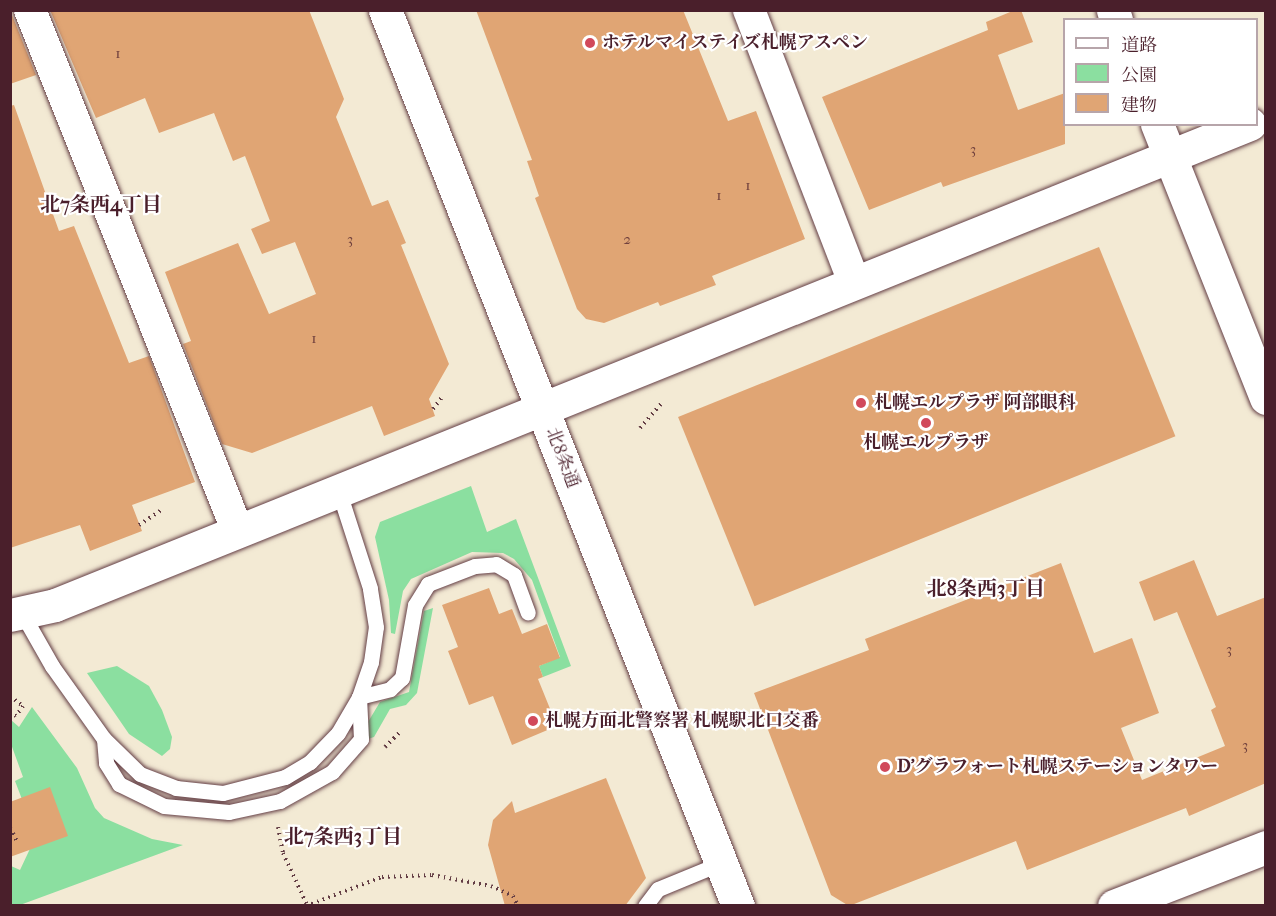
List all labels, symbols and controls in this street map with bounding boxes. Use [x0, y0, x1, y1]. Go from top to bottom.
legend [1063, 18, 1258, 126]
place label: ホテルマイステイズ札幌アスペン [602, 32, 872, 54]
text: 道路 [1121, 35, 1157, 56]
marker: ホテルマイステイズ札幌アスペン [583, 36, 597, 50]
house number: 1 [115, 45, 121, 63]
text: 公園 [1121, 65, 1157, 86]
text: 建物 [1121, 95, 1157, 116]
house number: 3 [970, 141, 976, 159]
house number: 1 [745, 177, 751, 195]
house number: 1 [716, 187, 722, 205]
district label: 北7条西4丁目 [40, 192, 162, 216]
house number: 3 [347, 231, 353, 249]
house number: 2 [623, 231, 631, 249]
house number: 1 [311, 330, 317, 348]
place label: 札幌エルプラザ 阿部眼科 [874, 392, 1076, 414]
marker: 札幌エルプラザ 阿部眼科 [852, 394, 870, 412]
marker: 札幌エルプラザ [919, 416, 933, 430]
street label: 北8条通 [541, 425, 583, 491]
place label: 札幌エルプラザ [863, 432, 989, 454]
district label: 北8条西3丁目 [927, 576, 1045, 600]
house number: 3 [1226, 641, 1232, 659]
place label: 札幌方面北警察署 札幌駅北口交番 [545, 710, 819, 732]
marker: 札幌方面北警察署 札幌駅北口交番 [526, 714, 540, 728]
house number: 3 [1242, 737, 1248, 755]
place label: D'グラフォート札幌ステーションタワー [897, 756, 1221, 778]
marker: D'グラフォート札幌ステーションタワー [878, 760, 892, 774]
district label: 北7条西3丁目 [284, 824, 402, 848]

